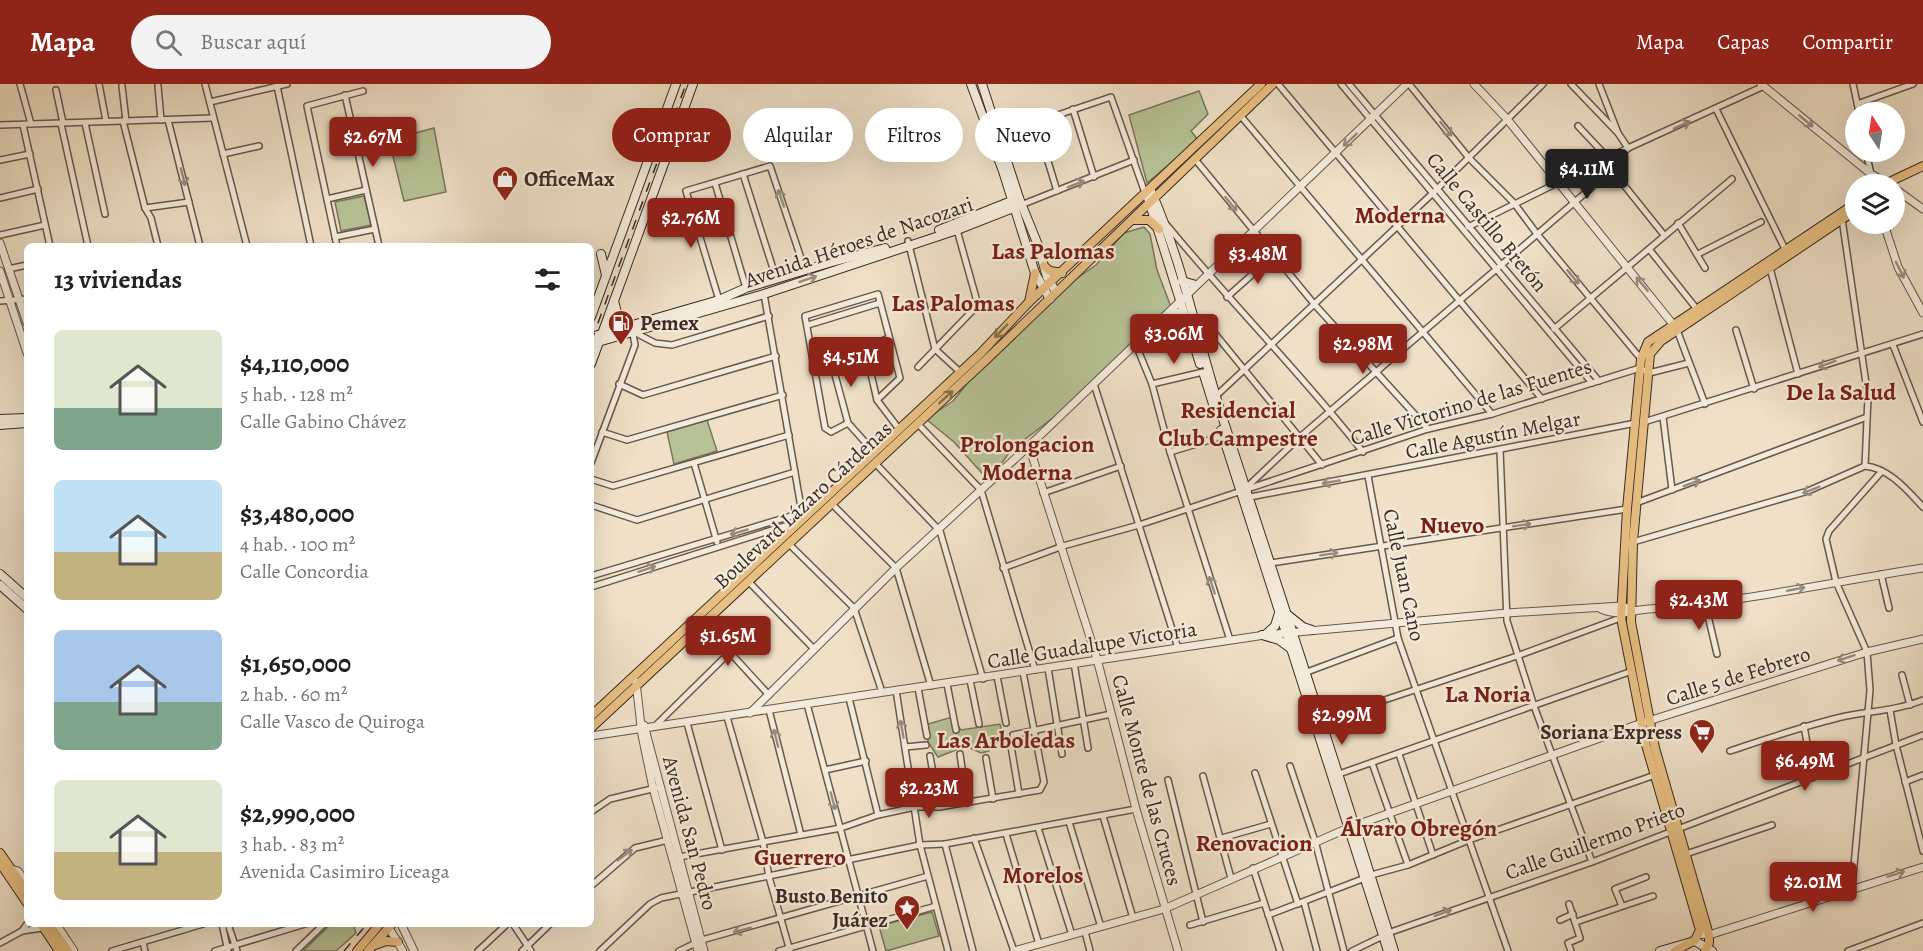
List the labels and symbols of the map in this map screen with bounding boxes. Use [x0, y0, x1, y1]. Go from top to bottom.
north arrow [1845, 102, 1905, 162]
one-way arrow [1798, 114, 1813, 128]
pin: $2.67M [324, 117, 422, 168]
one-way arrow [1672, 118, 1690, 130]
one-way arrow [1439, 121, 1453, 136]
one-way arrow [1343, 133, 1358, 147]
street label: Calle Castillo Bretón [1420, 146, 1554, 298]
pin: $4.11M [1538, 149, 1636, 200]
shop icon: OfficeMax [490, 164, 520, 202]
place label: OfficeMax [524, 165, 615, 193]
one-way arrow [178, 167, 189, 186]
one-way arrow [1066, 178, 1085, 189]
one-way arrow [774, 189, 785, 208]
street label: Avenida Héroes de Nacozari [740, 190, 977, 295]
one-way arrow [1224, 196, 1237, 212]
pin: $2.76M [642, 198, 740, 249]
district label: Moderna [1354, 199, 1446, 231]
pin: $3.48M [1209, 234, 1307, 285]
district label: Las Palomas [991, 235, 1115, 267]
one-way arrow [1894, 260, 1906, 278]
one-way arrow [1566, 269, 1579, 285]
one-way arrow [798, 273, 817, 284]
one-way arrow [1635, 277, 1649, 292]
district label: Las Palomas [891, 287, 1015, 319]
fuel station icon: Pemex [606, 308, 636, 346]
place label: Pemex [640, 309, 699, 337]
pin: $3.06M [1125, 314, 1223, 365]
one-way arrow [994, 324, 1009, 339]
pin: $2.98M [1314, 324, 1412, 375]
pin: $4.51M [802, 337, 900, 388]
street label: Calle Victorino de las Fuentes [1347, 352, 1595, 452]
one-way arrow [1818, 359, 1837, 370]
district label: De la Salud [1786, 376, 1896, 408]
one-way arrow [938, 390, 953, 405]
district label: Residencial Club Campestre [1158, 394, 1318, 454]
street label: Calle Agustín Melgar [1403, 404, 1583, 466]
street label: Boulevard Lázaro Cárdenas [708, 415, 898, 595]
district label: Prolongacion Moderna [960, 428, 1095, 488]
one-way arrow [1322, 477, 1341, 488]
one-way arrow [1682, 477, 1700, 488]
one-way arrow [1802, 485, 1821, 496]
street label: Calle Juan Cano [1376, 506, 1432, 644]
district label: Nuevo [1420, 509, 1484, 541]
one-way arrow [1511, 519, 1531, 530]
one-way arrow [730, 527, 749, 538]
one-way arrow [1319, 548, 1338, 559]
one-way arrow [637, 563, 656, 574]
one-way arrow [1206, 576, 1217, 595]
pin: $2.43M [1650, 580, 1748, 631]
one-way arrow [1786, 583, 1806, 594]
street label: Calle Guadalupe Victoria [985, 615, 1199, 675]
pin: $1.65M [679, 616, 777, 667]
street label: Calle 5 de Febrero [1662, 639, 1814, 713]
one-way arrow [1837, 654, 1856, 665]
street label: Calle Monte de las Cruces [1105, 671, 1189, 889]
district label: La Noria [1445, 678, 1532, 710]
pin: $2.99M [1293, 695, 1391, 746]
supermarket icon: Soriana Express [1687, 717, 1717, 755]
place label: Soriana Express [1540, 718, 1682, 746]
one-way arrow [896, 720, 907, 740]
district label: Las Arboledas [937, 724, 1075, 756]
one-way arrow [770, 729, 782, 748]
pin: $6.49M [1756, 741, 1854, 792]
street label: Avenida San Pedro [656, 752, 724, 913]
pin: $2.23M [880, 768, 978, 819]
one-way arrow [828, 791, 840, 810]
street label: Calle Guillermo Prieto [1501, 795, 1689, 887]
district label: Álvaro Obregón [1340, 812, 1498, 844]
district label: Renovacion [1196, 827, 1313, 859]
district label: Guerrero [754, 841, 846, 873]
one-way arrow [617, 849, 633, 861]
district label: Morelos [1002, 859, 1084, 891]
pin: $2.01M [1764, 862, 1862, 913]
one-way arrow [1886, 868, 1905, 880]
place label: Busto Benito Juárez [775, 882, 888, 934]
place icon: Busto Benito Juárez [892, 893, 922, 931]
one-way arrow [1433, 907, 1452, 918]
one-way arrow [732, 924, 751, 936]

